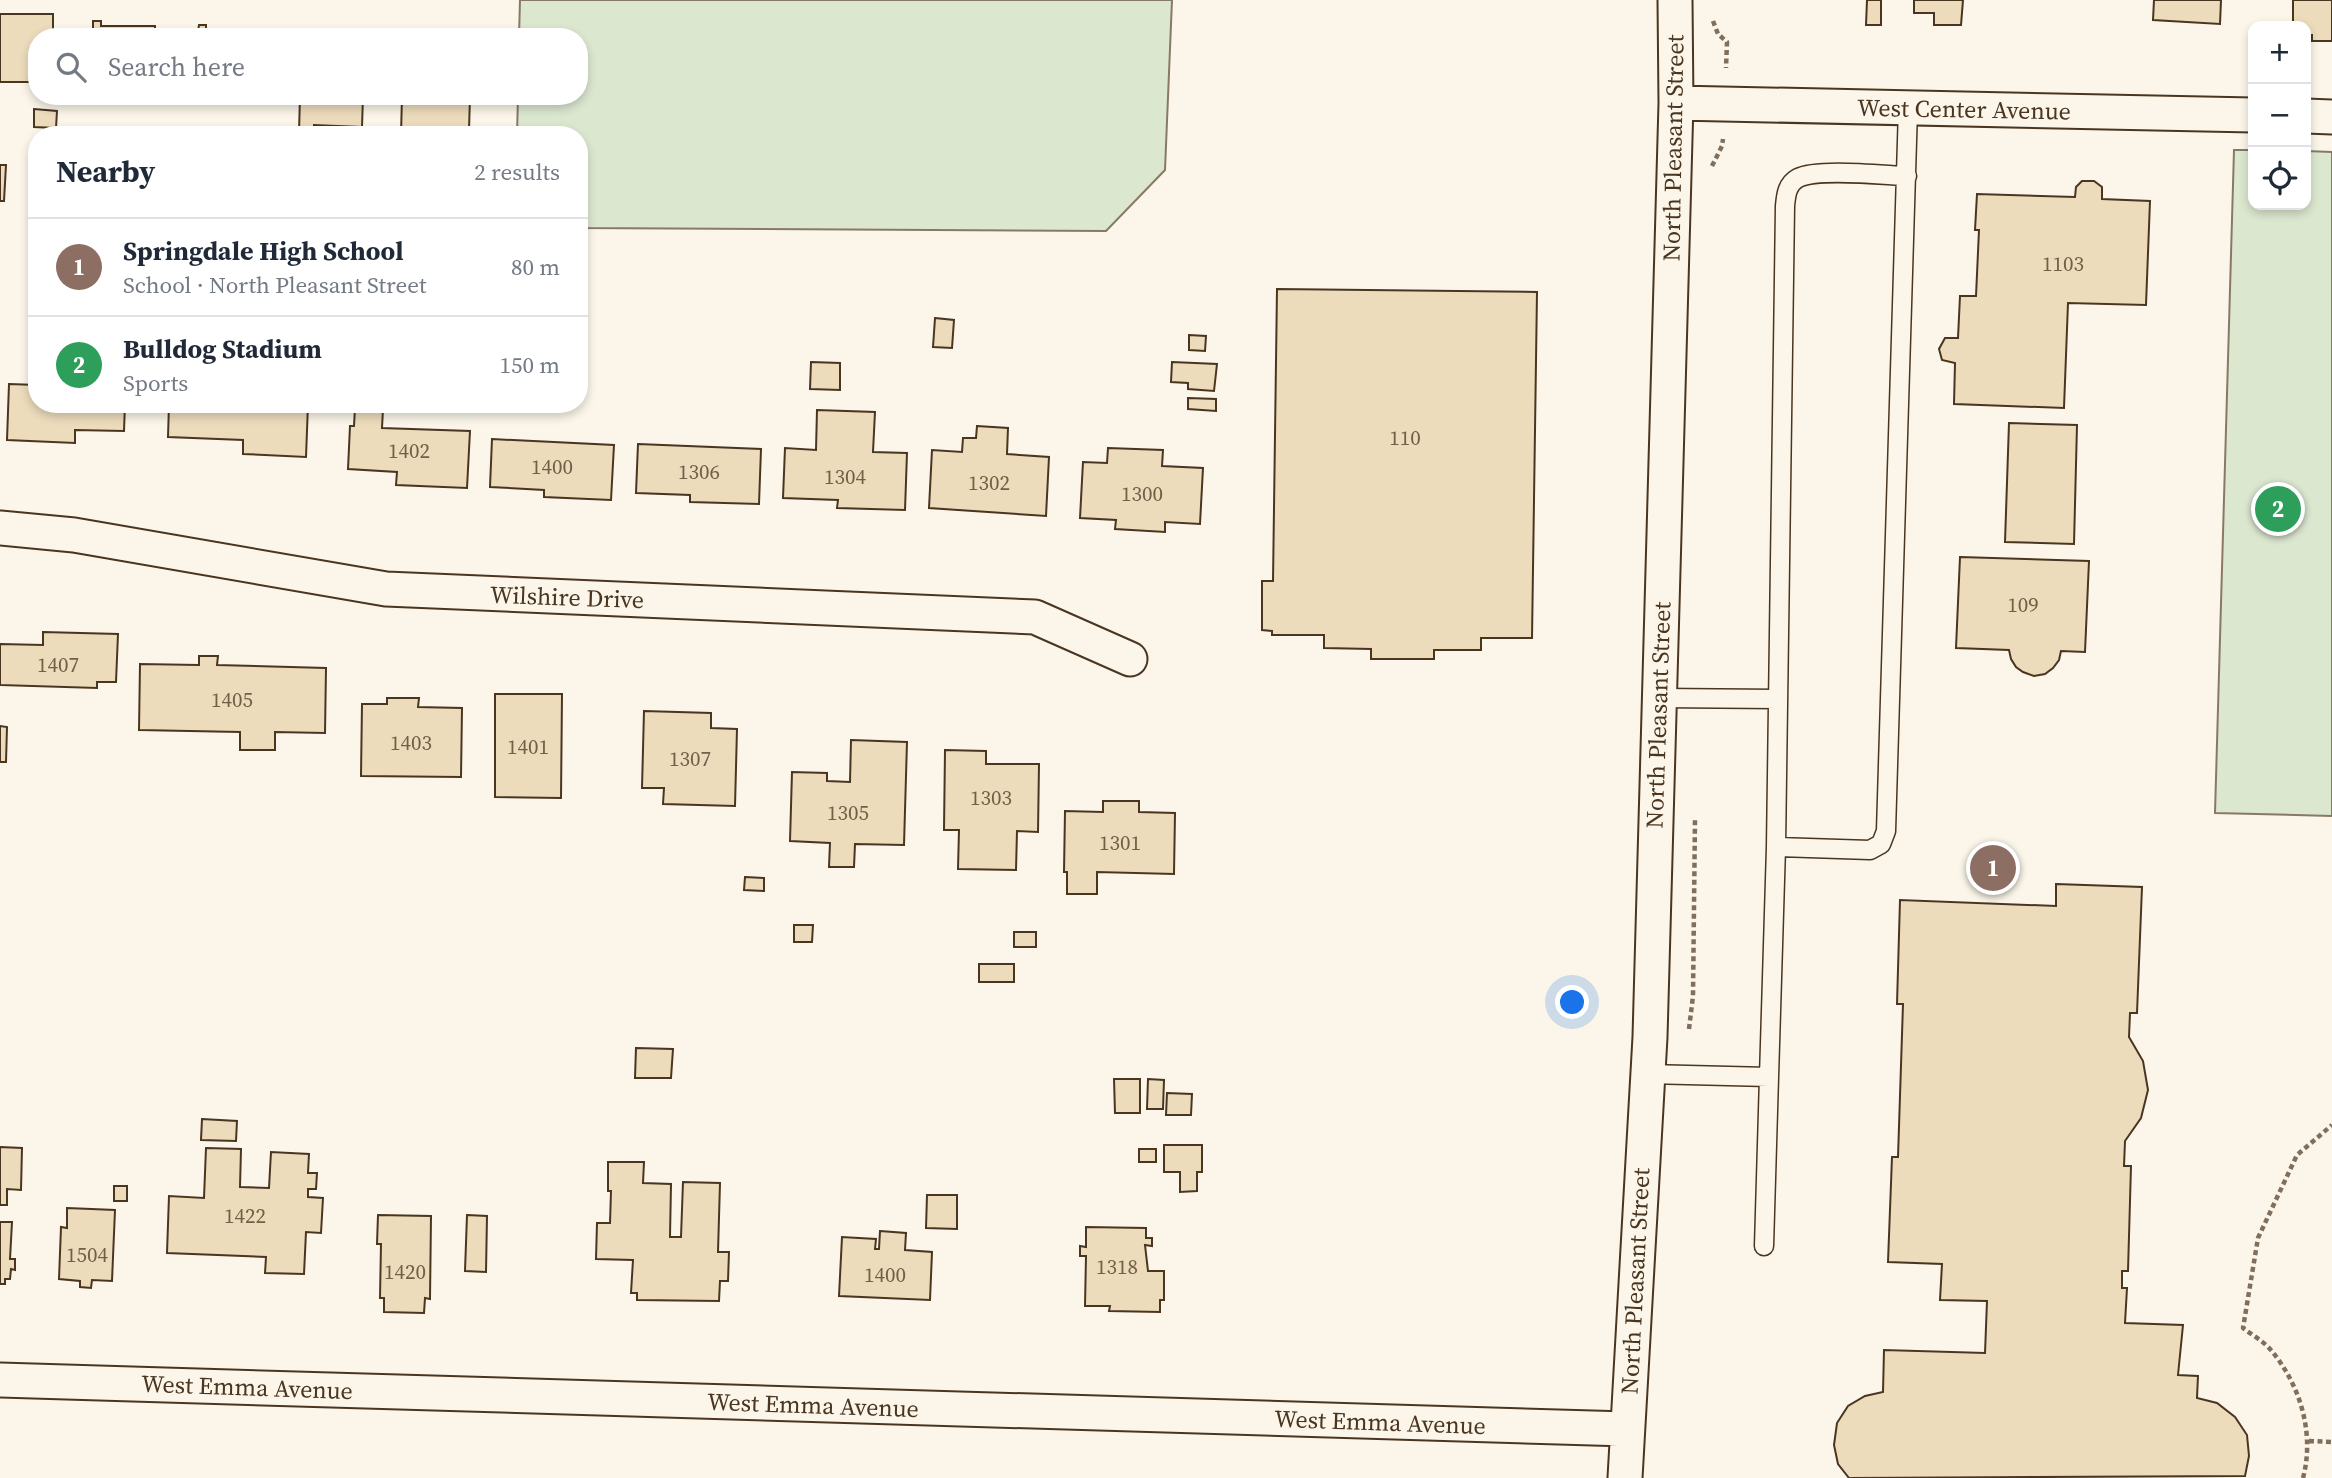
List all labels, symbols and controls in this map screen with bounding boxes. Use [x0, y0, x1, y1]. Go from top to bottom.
map controls [2248, 21, 2311, 210]
button: + [2248, 21, 2311, 84]
search box [28, 28, 588, 105]
street label: North Pleasant Street [1655, 34, 1691, 262]
icon: search [52, 48, 90, 86]
text: Search here [108, 49, 245, 85]
button: − [2248, 84, 2311, 147]
street label: West Center Avenue [1857, 91, 2071, 127]
button: locate [2248, 147, 2311, 210]
text: Nearby [56, 151, 155, 192]
text: 2 results [474, 156, 560, 188]
text: Springdale High School [123, 233, 404, 269]
house number: 1103 [2042, 249, 2084, 278]
text: 1 [73, 251, 85, 283]
text: 80 m [511, 251, 560, 283]
text: School · North Pleasant Street [123, 269, 426, 301]
text: Bulldog Stadium [123, 331, 322, 367]
text: 2 [73, 349, 85, 381]
text: 150 m [499, 349, 560, 381]
text: Sports [123, 367, 188, 399]
house number: 110 [1389, 423, 1421, 452]
house number: 1402 [388, 436, 430, 465]
house number: 1400 [531, 452, 573, 481]
house number: 1306 [678, 457, 720, 486]
house number: 1304 [824, 462, 866, 491]
house number: 1302 [968, 468, 1010, 497]
house number: 1300 [1121, 479, 1163, 508]
pin: 2 [2255, 483, 2301, 535]
street label: Wilshire Drive [489, 578, 645, 616]
house number: 109 [2007, 590, 2039, 619]
street label: North Pleasant Street [1638, 601, 1678, 829]
house number: 1407 [37, 650, 79, 679]
house number: 1405 [211, 685, 253, 714]
house number: 1403 [390, 728, 432, 757]
house number: 1401 [507, 732, 549, 761]
house number: 1307 [669, 744, 711, 773]
house number: 1303 [970, 783, 1012, 812]
house number: 1305 [827, 798, 869, 827]
house number: 1301 [1099, 828, 1141, 857]
pin: 1 [1970, 842, 2016, 894]
your location [1555, 985, 1589, 1019]
street label: North Pleasant Street [1613, 1167, 1657, 1395]
house number: 1422 [224, 1201, 266, 1230]
house number: 1504 [66, 1240, 108, 1269]
house number: 1318 [1096, 1252, 1138, 1281]
house number: 1420 [384, 1257, 426, 1286]
house number: 1400 [864, 1260, 906, 1289]
street label: West Emma Avenue [141, 1367, 353, 1407]
street label: West Emma Avenue [707, 1385, 919, 1425]
street label: West Emma Avenue [1274, 1402, 1486, 1442]

